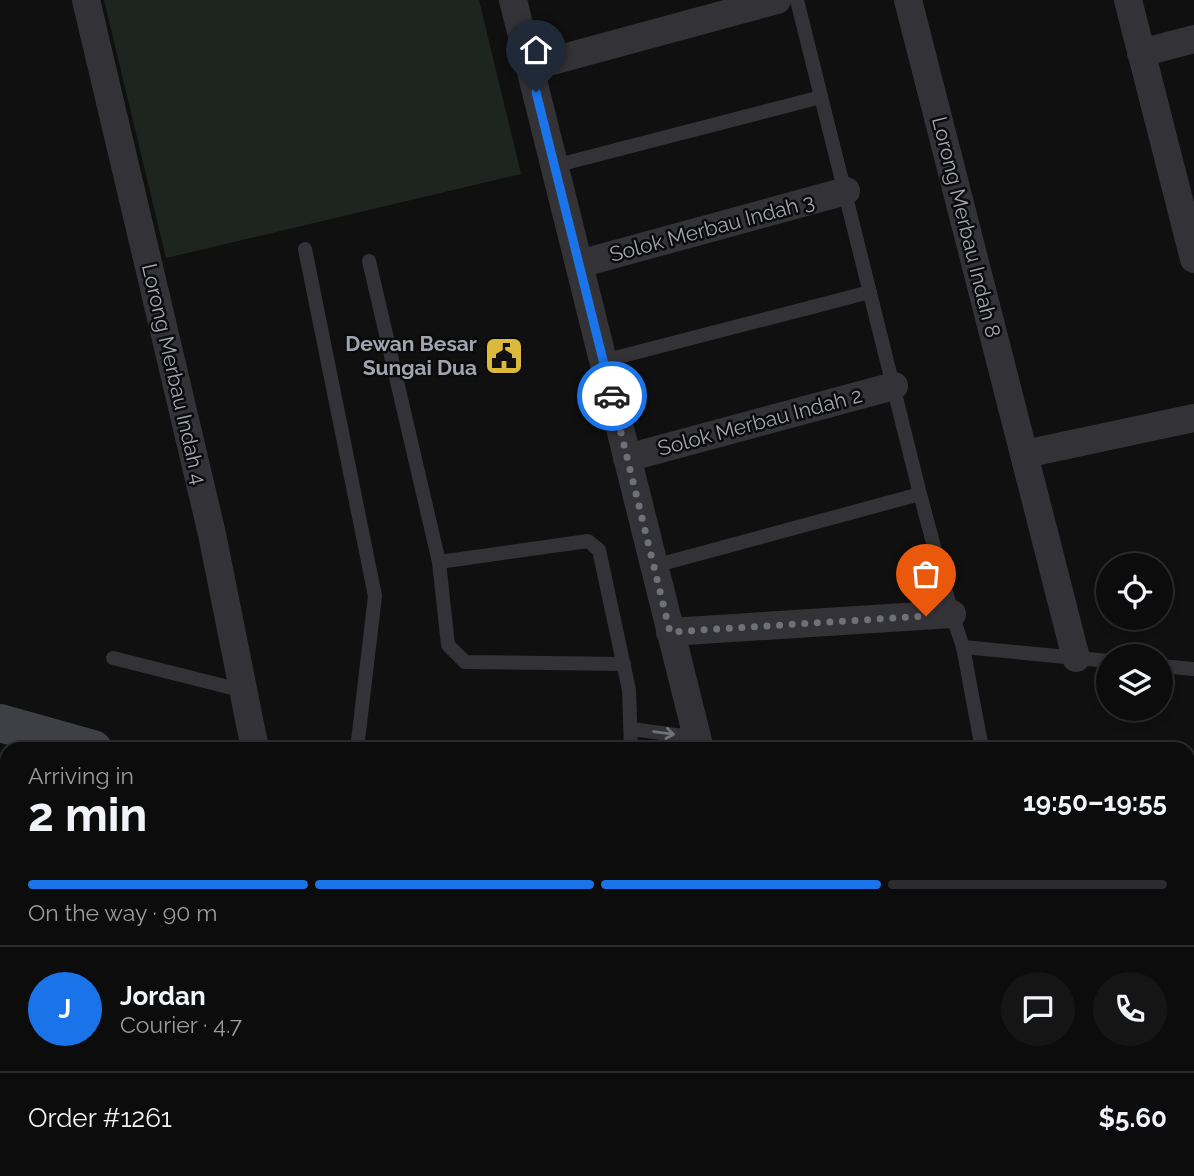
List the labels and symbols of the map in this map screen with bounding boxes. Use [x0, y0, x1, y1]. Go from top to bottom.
pin [506, 20, 566, 92]
street label: Lorong Merbau Indah 8 [927, 114, 1006, 340]
street label: Solok Merbau Indah 3 [607, 188, 817, 267]
street label: Lorong Merbau Indah 4 [137, 261, 212, 487]
place label: Dewan Besar Sungai Dua [345, 331, 477, 380]
public building icon: Dewan Besar Sungai Dua [483, 335, 525, 377]
courier [577, 361, 647, 431]
street label: Solok Merbau Indah 2 [655, 382, 865, 461]
pin [896, 544, 956, 616]
one-way arrow [653, 727, 675, 740]

